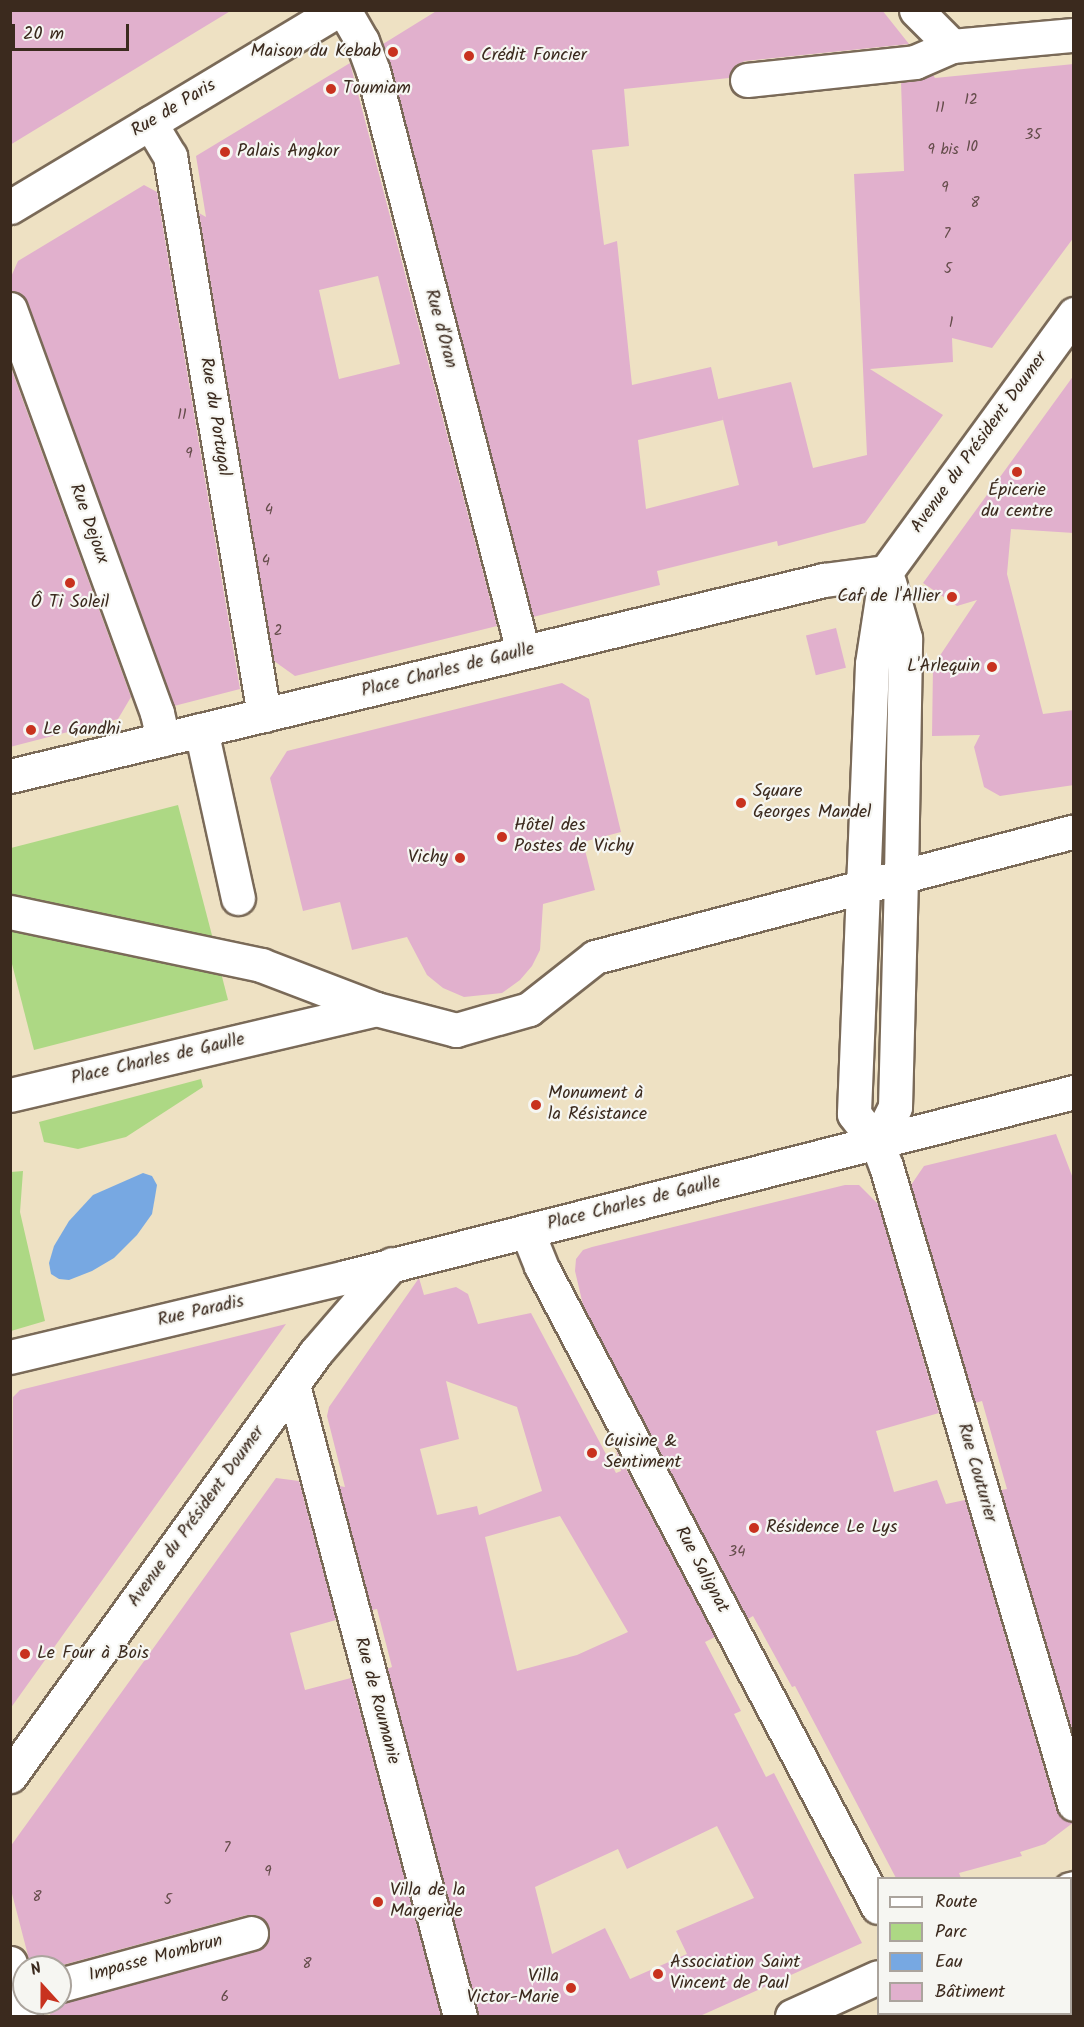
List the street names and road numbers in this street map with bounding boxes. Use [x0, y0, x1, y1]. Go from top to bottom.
street label: Rue de Paris [128, 75, 220, 143]
street label: Rue d'Oran [419, 287, 461, 371]
street label: Avenue du Président Doumer [907, 348, 1053, 538]
street label: Rue du Portugal [194, 356, 234, 478]
street label: Rue Dejoux [64, 481, 112, 567]
street label: Place Charles de Gaulle [359, 639, 537, 703]
street label: Place Charles de Gaulle [69, 1030, 247, 1090]
street label: Place Charles de Gaulle [545, 1172, 723, 1236]
street label: Rue Paradis [156, 1292, 246, 1332]
street label: Rue Couturier [952, 1421, 1000, 1525]
street label: Avenue du Président Doumer [124, 1422, 270, 1612]
street label: Rue Salignat [669, 1523, 733, 1617]
street label: Rue de Roumanie [349, 1635, 403, 1767]
street label: Impasse Mombrun [87, 1931, 225, 1987]

